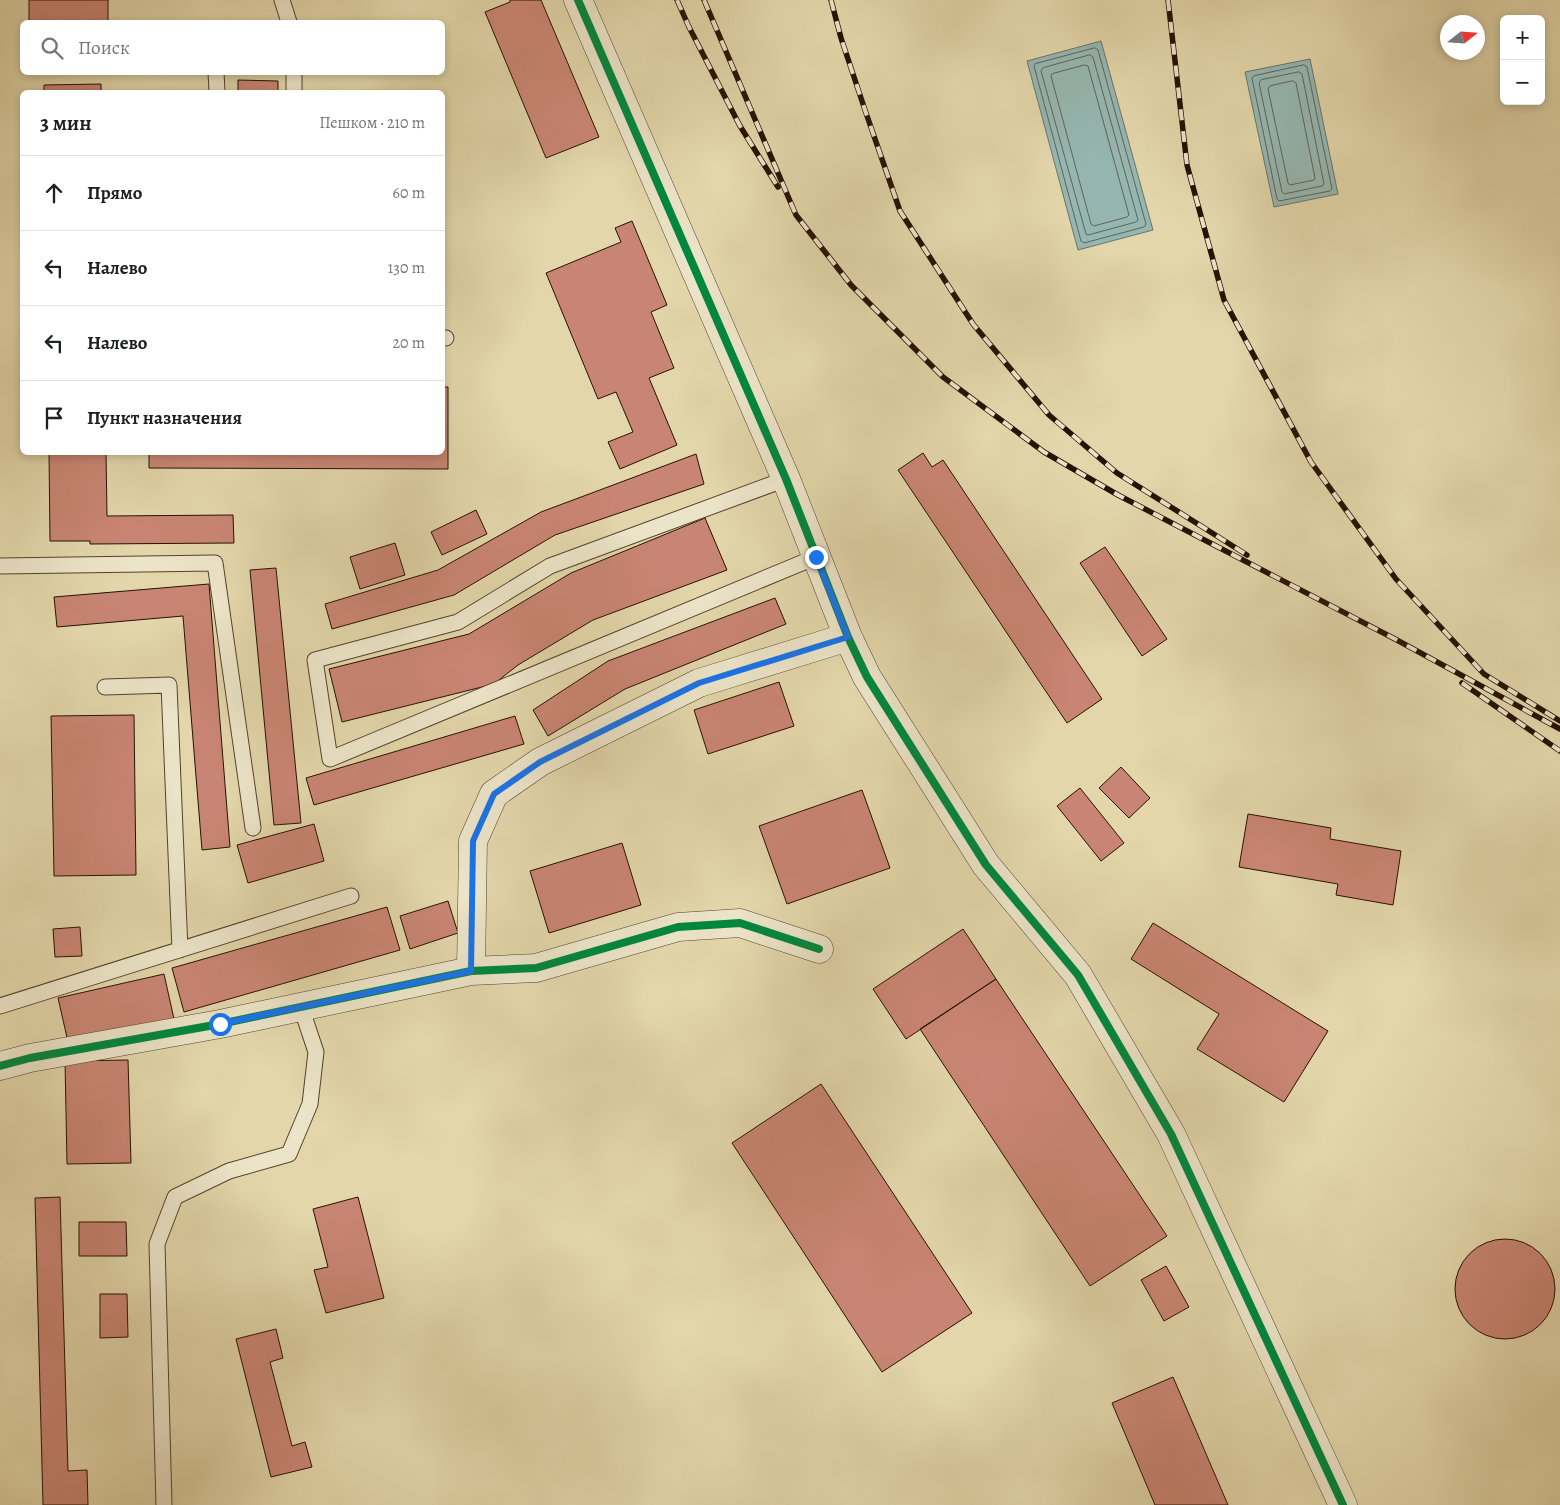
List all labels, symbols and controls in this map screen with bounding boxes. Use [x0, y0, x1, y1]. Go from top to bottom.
north arrow [1440, 15, 1485, 60]
map controls [1500, 15, 1545, 105]
button: + [1500, 15, 1545, 60]
search box [20, 20, 445, 75]
icon: search [38, 34, 66, 62]
text: Поиск [78, 35, 130, 61]
button: − [1500, 60, 1545, 105]
text: 3 мин [40, 109, 92, 137]
text: Пешком · 210 m [319, 112, 425, 134]
icon: ahead [40, 179, 68, 207]
text: Прямо [87, 180, 142, 206]
text: 60 m [393, 182, 425, 204]
icon: left [40, 254, 68, 282]
text: Налево [87, 255, 147, 281]
text: 130 m [388, 257, 425, 279]
icon: left [40, 329, 68, 357]
text: Налево [87, 330, 147, 356]
text: 20 m [392, 332, 425, 354]
icon: arrive [40, 404, 68, 432]
text: Пункт назначения [87, 405, 242, 431]
route end [805, 546, 828, 569]
route start [209, 1013, 232, 1036]

